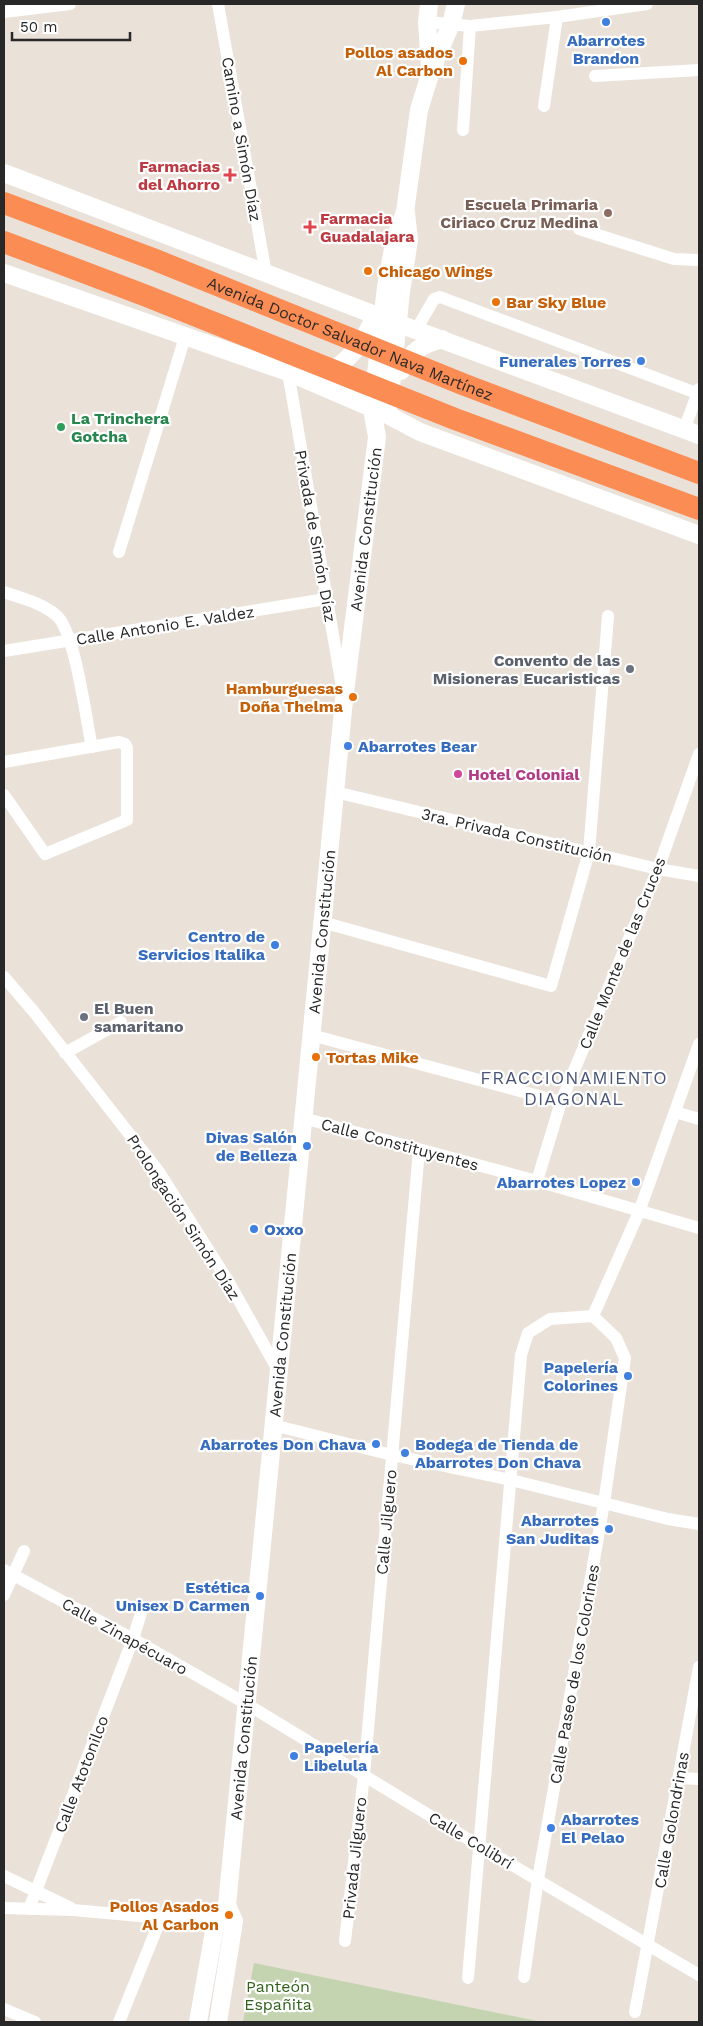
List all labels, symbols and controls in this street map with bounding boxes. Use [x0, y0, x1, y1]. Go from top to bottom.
scale bar [12, 10, 130, 42]
marker: Abarrotes Brandon [600, 16, 612, 28]
text: 50 m [20, 18, 57, 36]
place label: Abarrotes Brandon [567, 31, 645, 68]
place label: Pollos asados Al Carbon [345, 43, 453, 80]
street label: Camino a Simón Díaz [218, 55, 265, 223]
marker: Pollos asados Al Carbon [457, 55, 469, 67]
place label: Farmacias del Ahorro [138, 157, 220, 194]
marker: Farmacias del Ahorro [224, 169, 236, 181]
place label: Escuela Primaria Ciriaco Cruz Medina [440, 195, 599, 232]
marker: Escuela Primaria Ciriaco Cruz Medina [602, 207, 614, 219]
place label: Farmacia Guadalajara [320, 209, 415, 246]
marker: Farmacia Guadalajara [304, 221, 316, 233]
place label: Chicago Wings [378, 262, 493, 281]
marker: Chicago Wings [362, 265, 374, 277]
street label: Avenida Doctor Salvador Nava Martínez [205, 273, 496, 405]
place label: Bar Sky Blue [506, 293, 606, 312]
marker: Bar Sky Blue [490, 296, 502, 308]
place label: Funerales Torres [499, 352, 631, 371]
marker: Funerales Torres [635, 355, 647, 367]
place label: La Trinchera Gotcha [71, 409, 170, 446]
marker: La Trinchera Gotcha [55, 421, 67, 433]
street label: Avenida Constitución [346, 446, 386, 612]
street label: Privada de Simón Díaz [291, 448, 340, 624]
street label: Calle Antonio E. Valdez [75, 602, 256, 649]
place label: Convento de las Misioneras Eucaristicas [433, 651, 620, 688]
marker: Convento de las Misioneras Eucaristicas [624, 663, 636, 675]
place label: Hamburguesas Doña Thelma [226, 679, 344, 716]
marker: Hamburguesas Doña Thelma [347, 691, 359, 703]
place label: Abarrotes Bear [358, 737, 477, 756]
marker: Abarrotes Bear [342, 740, 354, 752]
place label: Hotel Colonial [468, 765, 580, 784]
marker: Hotel Colonial [452, 768, 464, 780]
street label: 3ra. Privada Constitución [420, 804, 614, 867]
street label: Avenida Constitución [305, 849, 339, 1015]
street label: Calle Monte de las Cruces [575, 854, 670, 1052]
place label: Centro de Servicios Italika [138, 927, 266, 964]
marker: Centro de Servicios Italika [269, 939, 281, 951]
place label: El Buen samaritano [94, 999, 184, 1036]
marker: El Buen samaritano [78, 1011, 90, 1023]
place label: Tortas Mike [326, 1048, 419, 1067]
marker: Tortas Mike [310, 1051, 322, 1063]
district label: FRACCIONAMIENTO DIAGONAL [480, 1067, 668, 1109]
street label: Calle Constituyentes [319, 1114, 481, 1175]
place label: Divas Salón de Belleza [205, 1128, 298, 1165]
street label: Prolongación Simón Díaz [123, 1131, 244, 1304]
marker: Divas Salón de Belleza [301, 1140, 313, 1152]
place label: Abarrotes Lopez [497, 1173, 626, 1192]
marker: Abarrotes Lopez [630, 1176, 642, 1188]
place label: Oxxo [264, 1220, 304, 1239]
marker: Oxxo [248, 1223, 260, 1235]
street label: Avenida Constitución [265, 1252, 300, 1418]
place label: Papelería Colorines [543, 1358, 619, 1395]
marker: Papelería Colorines [622, 1370, 634, 1382]
place label: Abarrotes Don Chava [200, 1435, 367, 1454]
place label: Bodega de Tienda de Abarrotes Don Chava [415, 1435, 582, 1472]
marker: Abarrotes Don Chava [370, 1438, 382, 1450]
marker: Bodega de Tienda de Abarrotes Don Chava [399, 1447, 411, 1459]
street label: Calle Jilguero [372, 1469, 401, 1576]
place label: Abarrotes San Juditas [506, 1511, 599, 1548]
marker: Abarrotes San Juditas [603, 1523, 615, 1535]
street label: Calle Paseo de los Colorines [546, 1563, 603, 1785]
place label: Estética Unisex D Carmen [116, 1578, 251, 1615]
marker: Estética Unisex D Carmen [254, 1590, 266, 1602]
street label: Calle Zinapécuaro [59, 1594, 191, 1679]
street label: Avenida Constitución [226, 1655, 261, 1821]
street label: Calle Atotonilco [50, 1713, 113, 1835]
place label: Papelería Libelula [304, 1738, 379, 1775]
marker: Papelería Libelula [288, 1750, 300, 1762]
street label: Calle Golondrinas [650, 1750, 693, 1890]
street label: Privada Jilguero [339, 1796, 370, 1920]
street label: Calle Colibrí [425, 1808, 516, 1873]
place label: Abarrotes El Pelao [561, 1810, 639, 1847]
marker: Abarrotes El Pelao [545, 1822, 557, 1834]
place label: Pollos Asados Al Carbon [109, 1897, 219, 1934]
marker: Pollos Asados Al Carbon [223, 1909, 235, 1921]
park label: Panteón Españita [244, 1977, 312, 2014]

